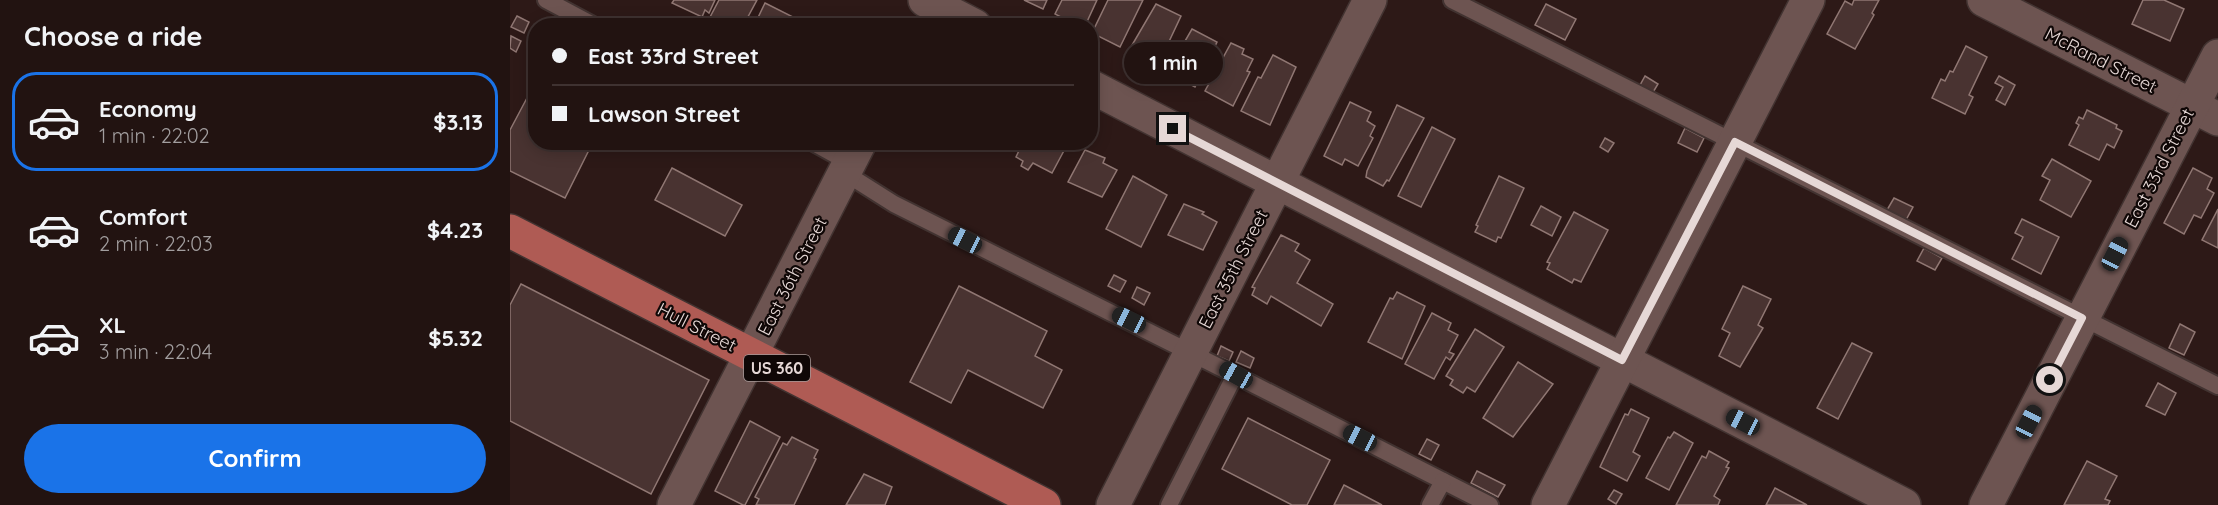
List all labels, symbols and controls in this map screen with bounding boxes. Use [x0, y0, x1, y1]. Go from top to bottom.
text: Choose a ride [24, 19, 202, 53]
street label: McRand Street [2041, 22, 2161, 98]
text: East 33rd Street [588, 42, 759, 70]
callout: 1 min [1124, 42, 1222, 84]
text: 1 min [1149, 50, 1198, 75]
icon: car [27, 95, 81, 149]
text: Economy [99, 95, 197, 123]
text: Lawson Street [588, 100, 741, 128]
street label: East 33rd Street [2119, 104, 2199, 232]
text: $3.13 [433, 108, 483, 136]
route end [1159, 115, 1186, 142]
text: 1 min · 22:02 [99, 123, 210, 148]
icon: car [27, 203, 81, 257]
text: Comfort [99, 203, 188, 231]
street label: East 35th Street [1193, 206, 1273, 332]
street label: East 36th Street [752, 213, 832, 339]
text: $4.23 [427, 216, 483, 244]
car [945, 224, 985, 256]
text: 2 min · 22:03 [99, 231, 213, 256]
car [2099, 234, 2131, 274]
street label: Hull Street [654, 297, 740, 357]
car [1109, 304, 1149, 336]
icon: car [27, 311, 81, 365]
text: XL [99, 311, 126, 339]
text: $5.32 [428, 324, 483, 352]
text: 3 min · 22:04 [99, 339, 212, 364]
road number: US 360 [744, 355, 810, 381]
car [1216, 358, 1256, 392]
route start [2036, 366, 2063, 393]
car [2013, 402, 2045, 442]
car [1723, 406, 1763, 438]
car [1340, 422, 1380, 454]
button: Confirm [24, 424, 486, 493]

